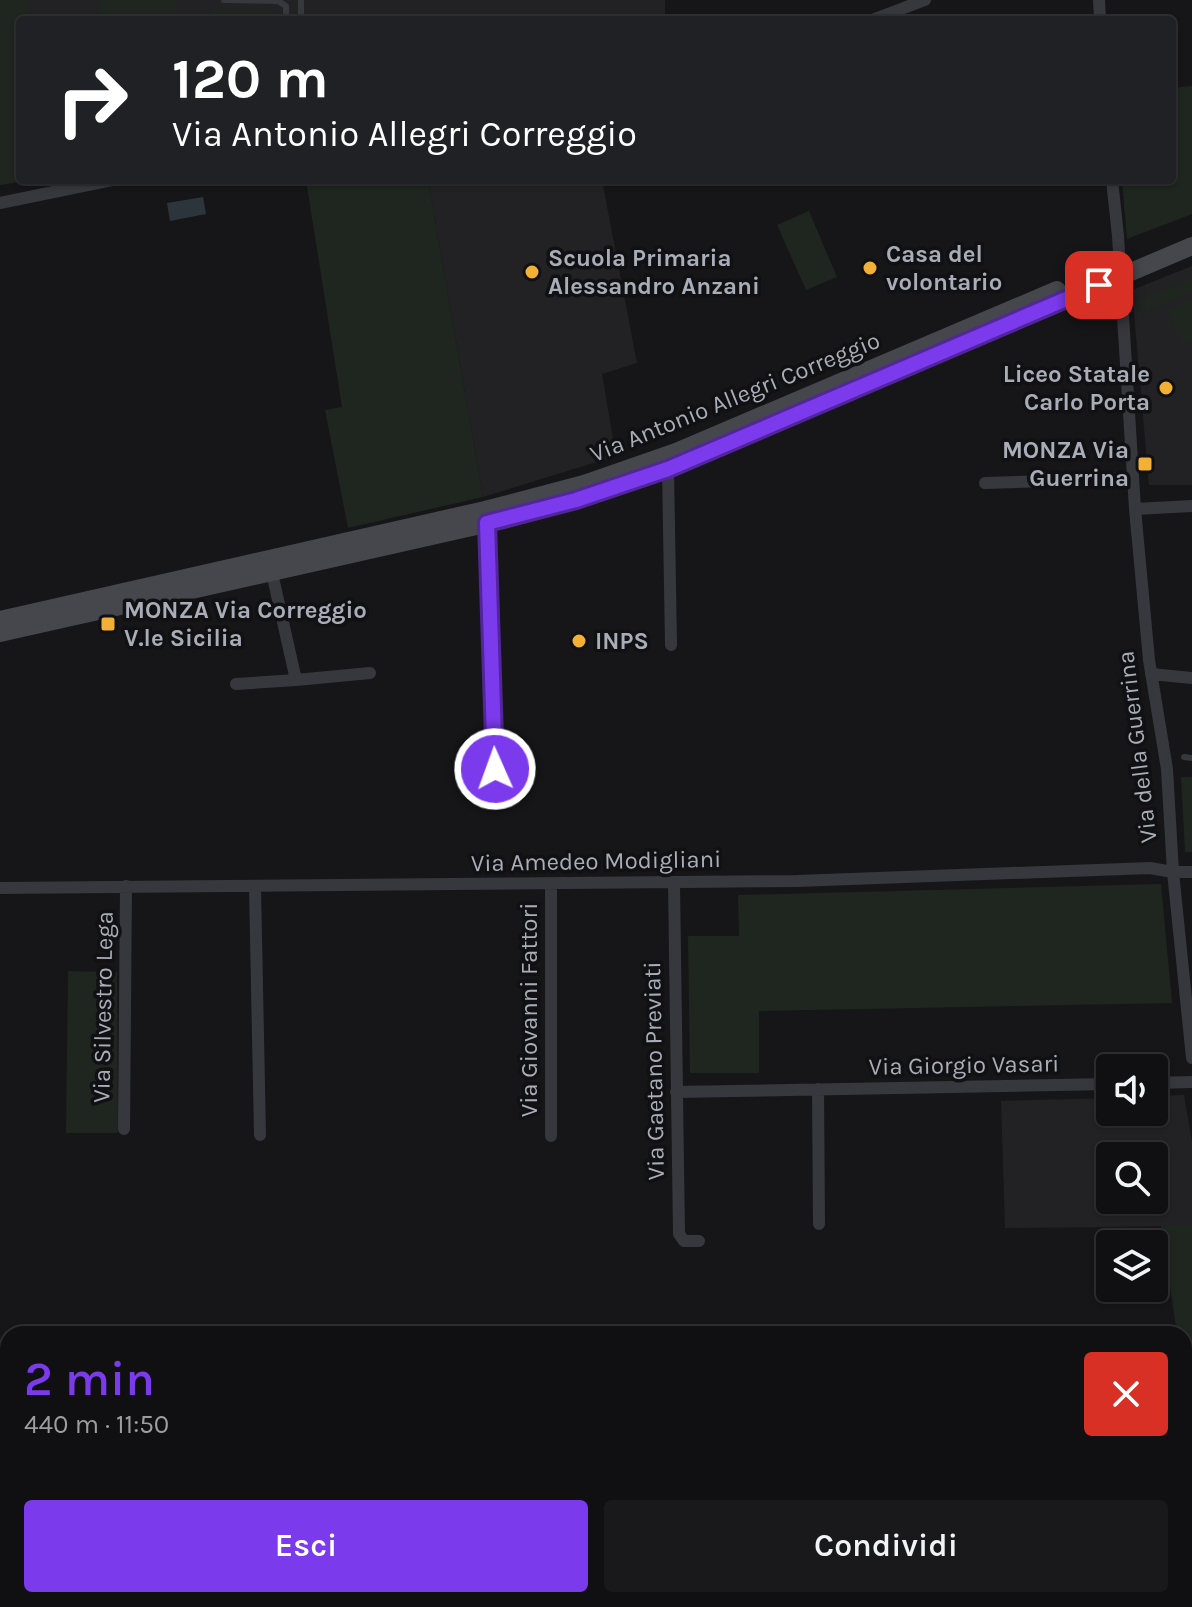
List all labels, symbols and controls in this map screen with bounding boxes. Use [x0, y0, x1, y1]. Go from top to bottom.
text: 120 m [172, 46, 329, 111]
icon: right [40, 48, 144, 152]
text: Via Antonio Allegri Correggio [172, 113, 637, 155]
place label: Casa del volontario [886, 240, 1002, 296]
place label: Scuola Primaria Alessandro Anzani [548, 244, 760, 300]
pin [1065, 251, 1133, 319]
marker: Casa del volontario [861, 259, 879, 277]
marker: Scuola Primaria Alessandro Anzani [523, 263, 541, 281]
icon: arrive [1077, 263, 1121, 307]
street label: Via Antonio Allegri Correggio [586, 326, 884, 468]
place label: Liceo Statale Carlo Porta [1003, 360, 1150, 416]
marker: Liceo Statale Carlo Porta [1157, 379, 1175, 397]
place label: MONZA Via Guerrina [1002, 436, 1129, 492]
marker: MONZA Via Guerrina [1136, 455, 1154, 473]
place label: MONZA Via Correggio V.le Sicilia [124, 596, 367, 652]
marker: MONZA Via Correggio V.le Sicilia [99, 615, 117, 633]
place label: INPS [595, 627, 649, 655]
marker: INPS [570, 632, 588, 650]
street label: Via della Guerrina [1111, 650, 1163, 844]
position arrow [453, 727, 537, 811]
street label: Via Amedeo Modigliani [470, 845, 722, 877]
street label: Via Giovanni Fattori [515, 903, 543, 1117]
street label: Via Silvestro Lega [87, 911, 119, 1103]
street label: Via Gaetano Previati [638, 961, 670, 1181]
street label: Via Giorgio Vasari [868, 1049, 1060, 1081]
map controls [1096, 1054, 1168, 1302]
button: sound [1096, 1054, 1168, 1126]
button: search [1096, 1142, 1168, 1214]
button: layers [1096, 1230, 1168, 1302]
text: 2 min [24, 1351, 155, 1407]
button: close [1084, 1352, 1168, 1436]
text: 440 m · 11:50 [24, 1409, 169, 1440]
button: Esci [24, 1500, 588, 1592]
button: Condividi [604, 1500, 1168, 1592]

